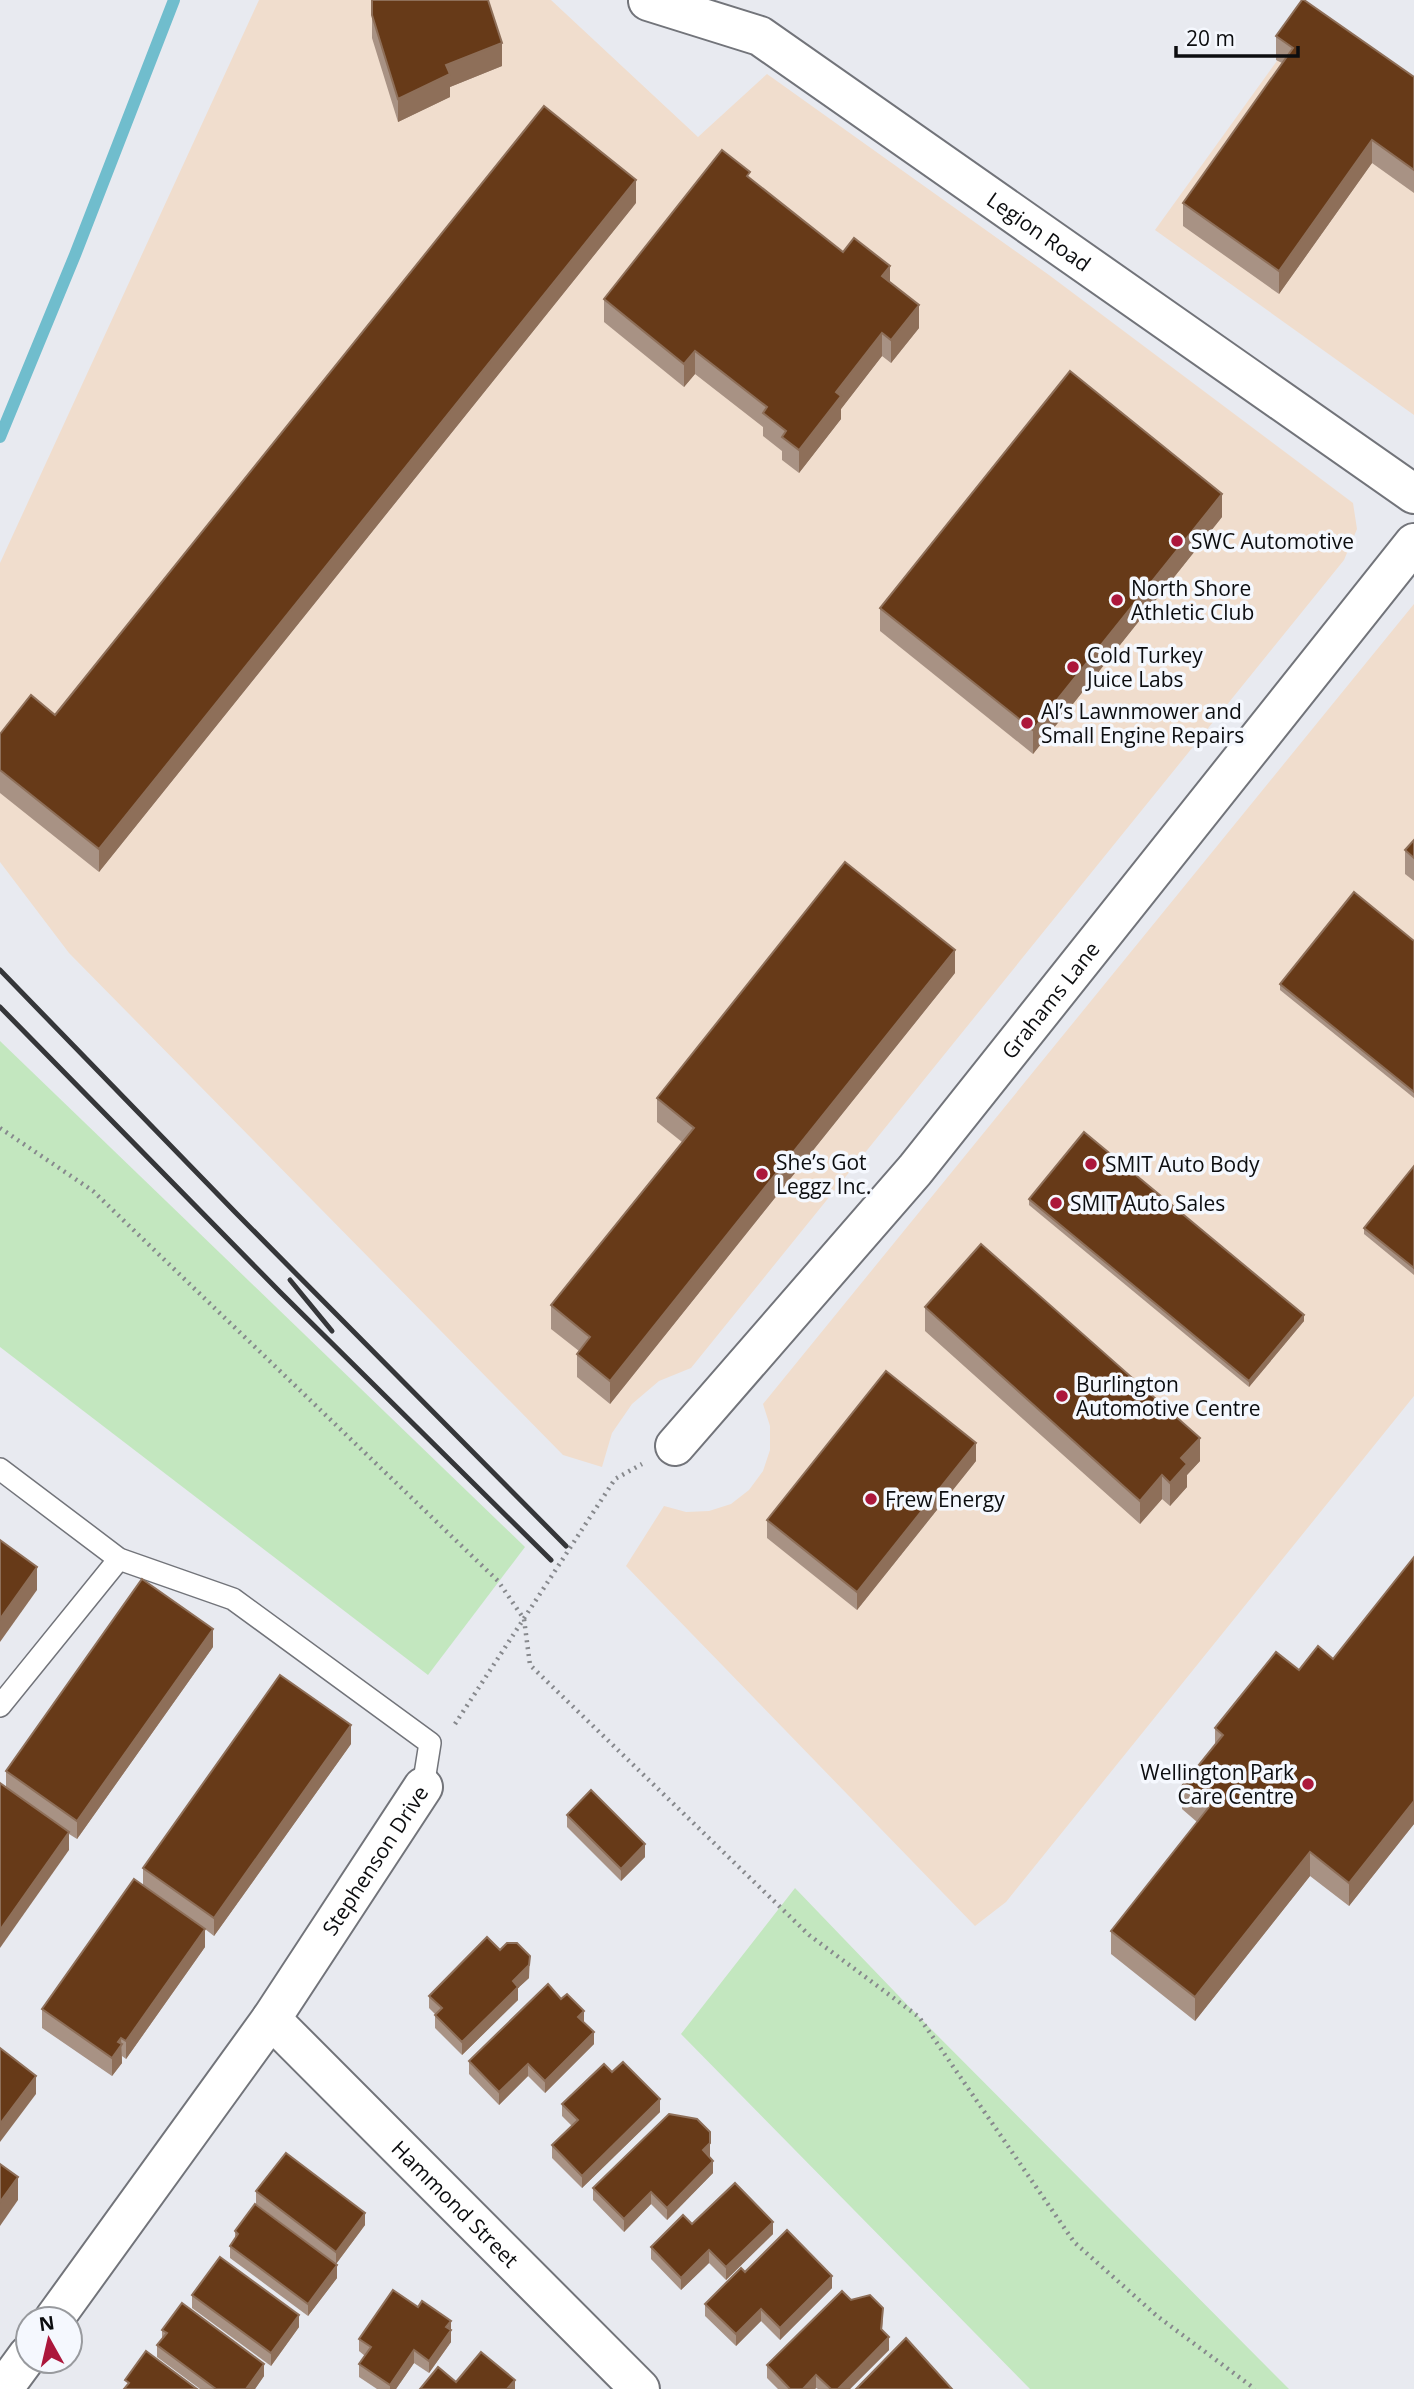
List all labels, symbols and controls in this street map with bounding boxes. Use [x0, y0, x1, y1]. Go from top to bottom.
scale bar [1176, 14, 1298, 58]
text: 20 m [1186, 24, 1235, 52]
street label: Legion Road [982, 185, 1096, 277]
place label: SWC Automotive [1191, 527, 1354, 555]
marker: SWC Automotive [1169, 533, 1185, 549]
place label: North Shore Athletic Club [1131, 574, 1254, 626]
marker: North Shore Athletic Club [1109, 592, 1125, 608]
place label: Cold Turkey Juice Labs [1085, 641, 1203, 693]
marker: Cold Turkey Juice Labs [1065, 659, 1081, 675]
place label: Al’s Lawnmower and Small Engine Repairs [1041, 697, 1244, 749]
marker: Al’s Lawnmower and Small Engine Repairs [1019, 715, 1035, 731]
street label: Grahams Lane [995, 936, 1106, 1064]
place label: She’s Got Leggz Inc. [776, 1148, 871, 1200]
place label: SMIT Auto Body [1105, 1150, 1260, 1178]
marker: SMIT Auto Body [1083, 1156, 1099, 1172]
marker: She’s Got Leggz Inc. [754, 1166, 770, 1182]
place label: SMIT Auto Sales [1070, 1189, 1225, 1217]
marker: SMIT Auto Sales [1048, 1195, 1064, 1211]
place label: Burlington Automotive Centre [1076, 1370, 1261, 1422]
marker: Burlington Automotive Centre [1054, 1388, 1070, 1404]
place label: Frew Energy [885, 1485, 1005, 1513]
marker: Frew Energy [863, 1491, 879, 1507]
place label: Wellington Park Care Centre [1140, 1758, 1294, 1810]
marker: Wellington Park Care Centre [1300, 1776, 1316, 1792]
street label: Stephenson Drive [316, 1780, 434, 1941]
street label: Hammond Street [386, 2134, 525, 2273]
north arrow [14, 2305, 84, 2375]
text: N [37, 2309, 56, 2337]

